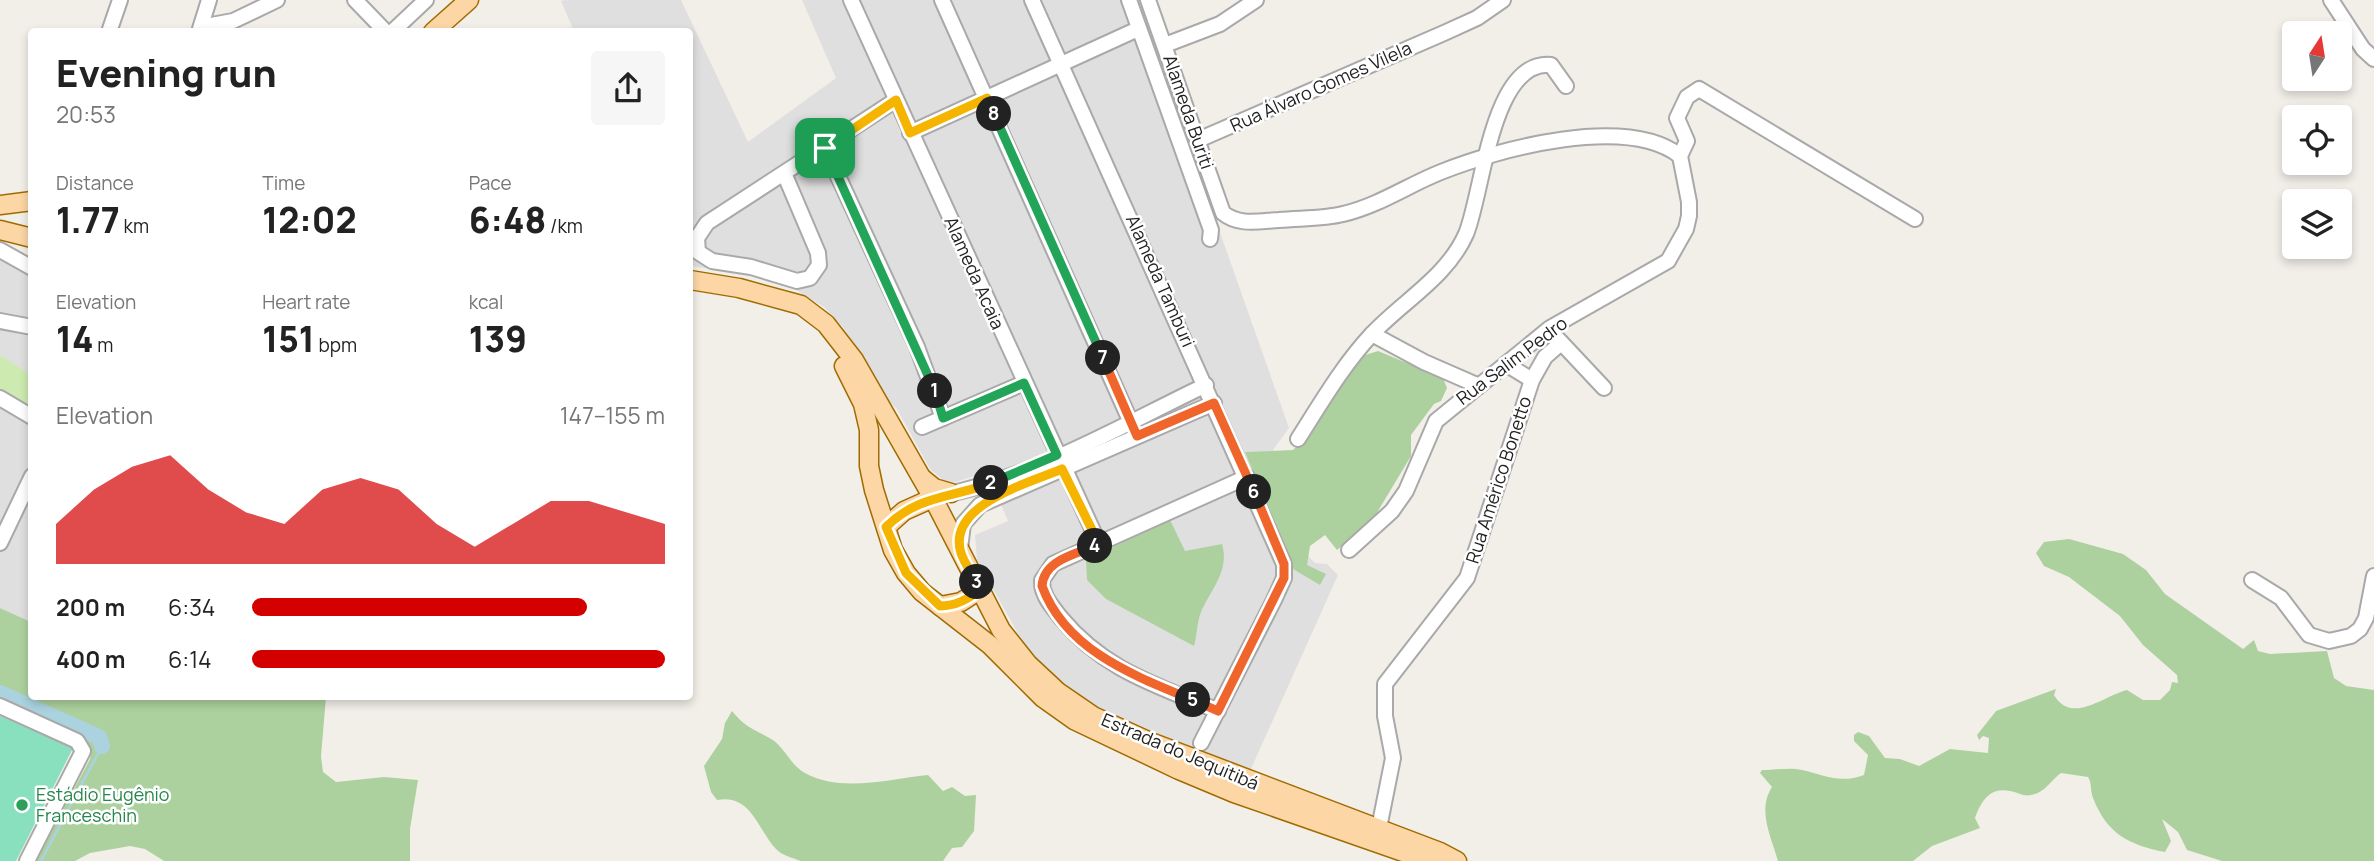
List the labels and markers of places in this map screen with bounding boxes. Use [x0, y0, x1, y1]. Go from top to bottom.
pin: 8 [976, 96, 1012, 132]
pin [795, 118, 855, 178]
pin: 7 [1086, 340, 1120, 376]
pin: 1 [918, 374, 953, 408]
pin: 2 [974, 466, 1009, 500]
pin: 6 [1236, 475, 1272, 510]
pin: 4 [1078, 528, 1112, 564]
pin: 3 [960, 564, 995, 600]
pin: 5 [1176, 682, 1210, 718]
place label: Estádio Eugênio Franceschin [36, 782, 169, 827]
marker: Estádio Eugênio Franceschin [14, 797, 30, 813]

